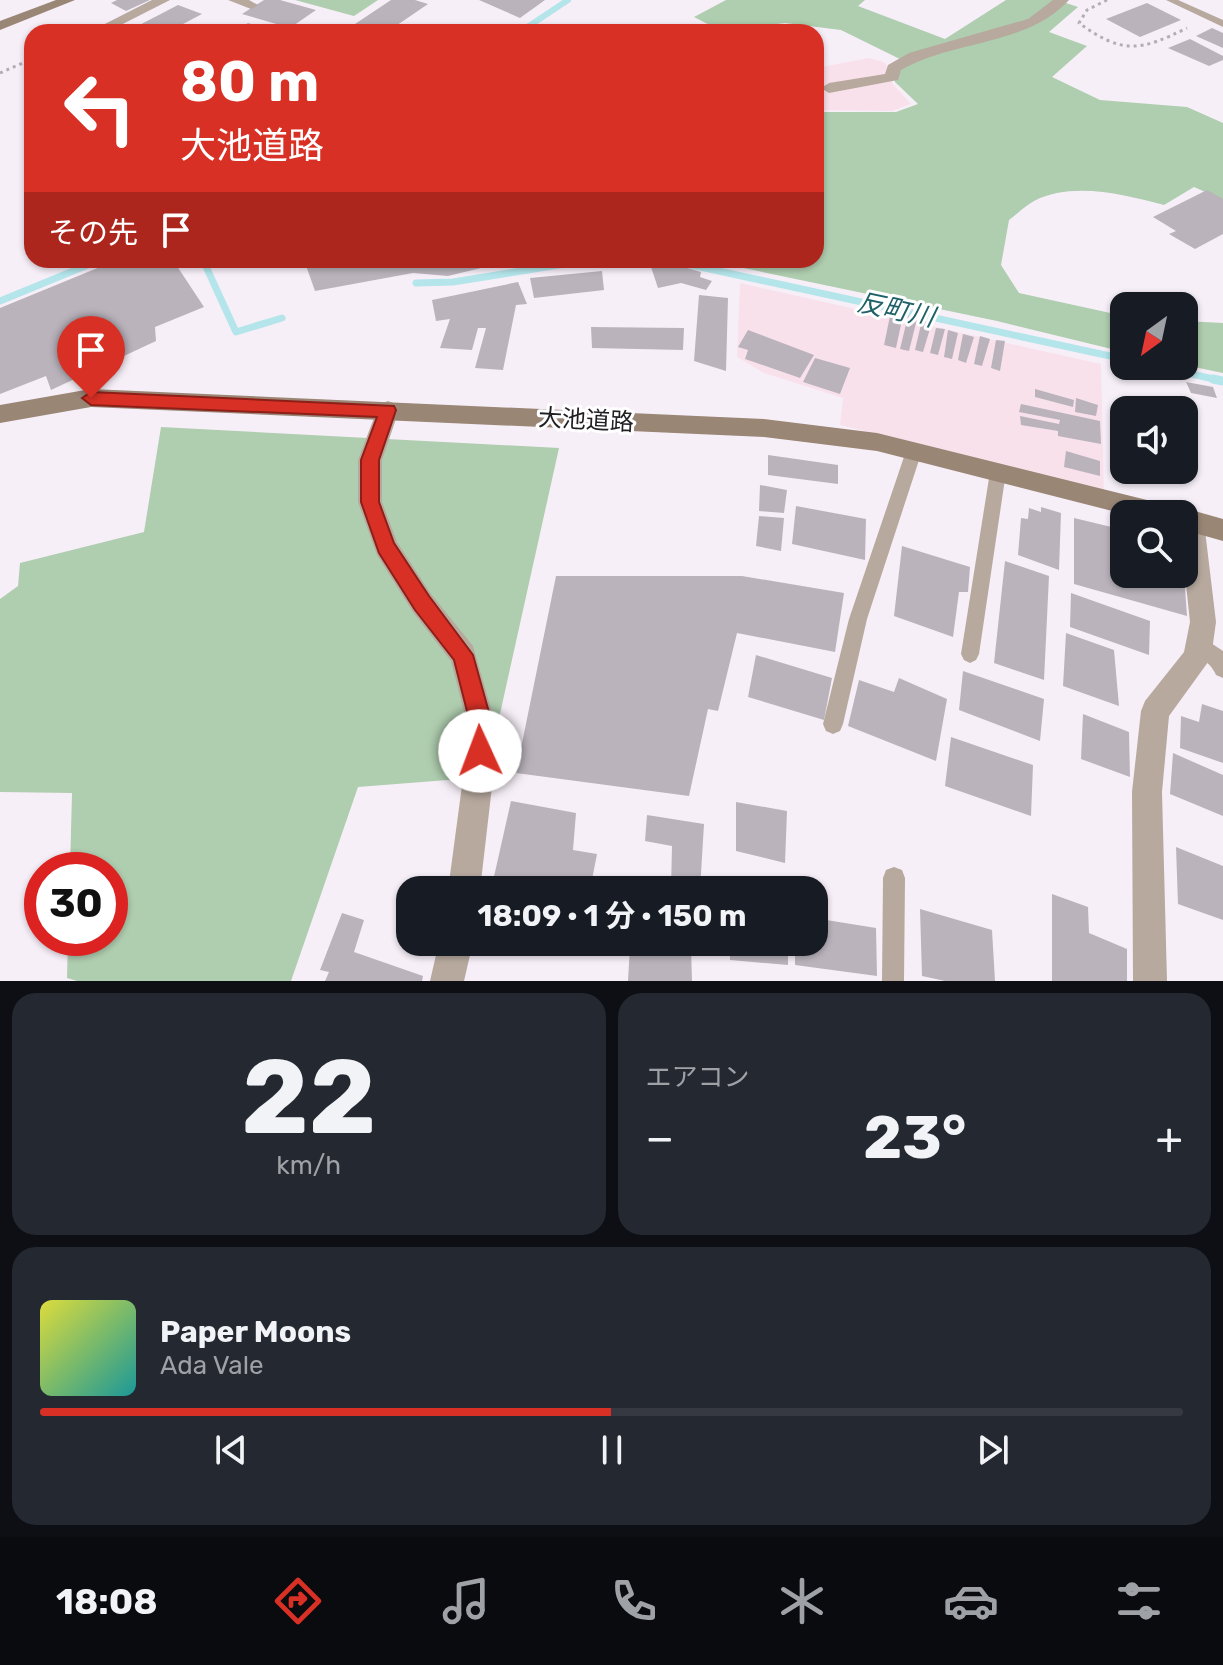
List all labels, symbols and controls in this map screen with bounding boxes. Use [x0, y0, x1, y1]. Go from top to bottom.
text: 80 m [180, 49, 319, 115]
icon: left [48, 56, 152, 160]
text: 大池道路 [180, 124, 324, 167]
icon: arrive [154, 208, 198, 252]
text: その先 [48, 215, 138, 251]
water label: 反町川 [855, 287, 940, 334]
north arrow [1110, 292, 1198, 380]
map controls [1110, 292, 1198, 588]
pin [57, 316, 125, 398]
icon: arrive [69, 328, 113, 372]
button: sound [1110, 396, 1198, 484]
street label: 大池道路 [537, 404, 635, 436]
button: search [1110, 500, 1198, 588]
position arrow [438, 709, 522, 793]
speed limit sign: 30 [24, 852, 128, 956]
text: 18:09 · 1 分 · 150 m [478, 898, 746, 934]
text: 22 [241, 1036, 376, 1159]
text: エアコン [646, 1062, 750, 1093]
text: 23° [863, 1102, 966, 1173]
text: − [646, 1112, 674, 1164]
text: + [1156, 1112, 1183, 1164]
text: km/h [276, 1150, 341, 1181]
text: Paper Moons [160, 1314, 351, 1350]
text: Ada Vale [160, 1350, 264, 1381]
icon: previous [209, 1428, 253, 1472]
icon: pause [590, 1428, 634, 1472]
icon: next [971, 1428, 1015, 1472]
icon: directions [270, 1573, 326, 1629]
icon: music [438, 1573, 494, 1629]
icon: phone [606, 1573, 662, 1629]
icon: climate [774, 1573, 830, 1629]
icon: car [943, 1573, 999, 1629]
icon: filters [1111, 1573, 1167, 1629]
text: 18:08 [56, 1580, 158, 1623]

